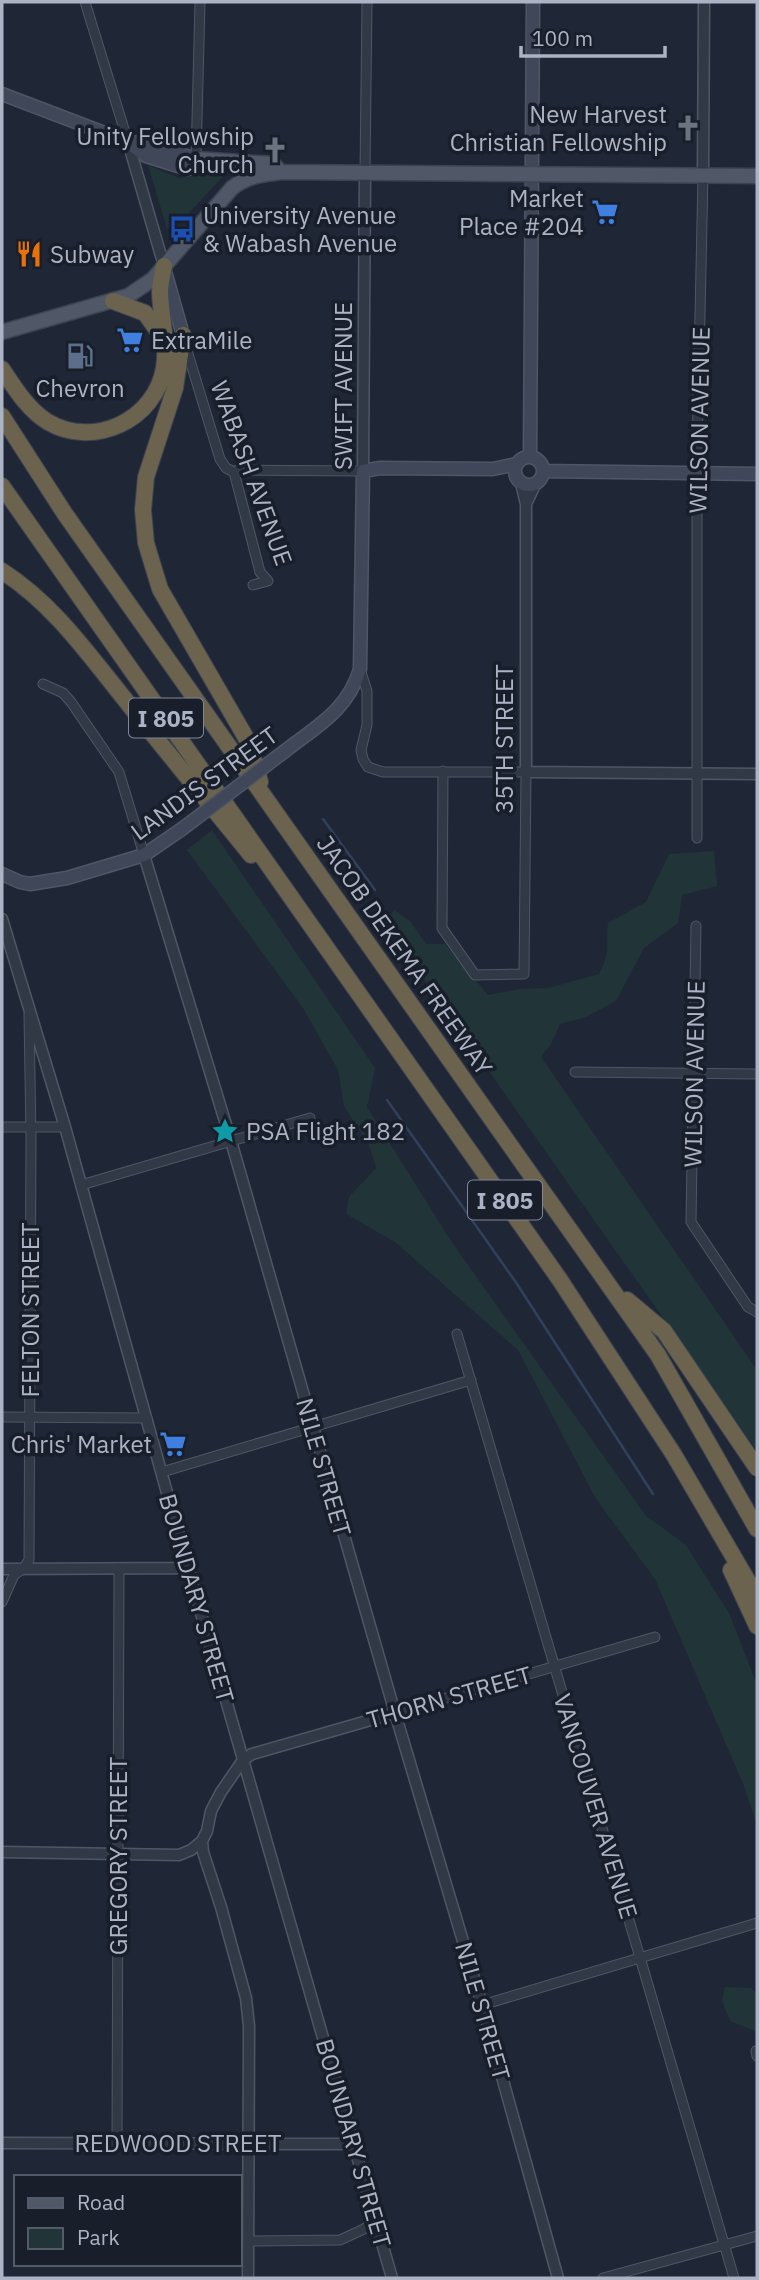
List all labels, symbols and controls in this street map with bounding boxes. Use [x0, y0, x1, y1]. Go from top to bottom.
scale bar [521, 14, 664, 58]
text: 100 m [532, 24, 593, 52]
place label: New Harvest Christian Fellowship [450, 98, 667, 158]
church icon: New Harvest Christian Fellowship [673, 113, 703, 143]
place label: Unity Fellowship Church [76, 120, 254, 180]
church icon: Unity Fellowship Church [260, 135, 290, 165]
place label: Market Place #204 [459, 182, 584, 242]
supermarket icon: Market Place #204 [590, 197, 620, 227]
place label: University Avenue & Wabash Avenue [203, 199, 397, 259]
bus stop icon: University Avenue & Wabash Avenue [167, 214, 197, 244]
place label: Subway [50, 238, 134, 270]
restaurant icon: Subway [14, 239, 44, 269]
street label: SWIFT AVENUE [327, 302, 359, 470]
place label: ExtraMile [151, 324, 252, 356]
supermarket icon: ExtraMile [115, 325, 145, 355]
street label: WILSON AVENUE [681, 326, 717, 514]
fuel station icon: Chevron [65, 341, 95, 371]
place label: Chevron [35, 372, 125, 404]
street label: WABASH AVENUE [204, 376, 300, 570]
street label: 35TH STREET [488, 664, 520, 814]
road number: I 805 [129, 698, 203, 738]
street label: LANDIS STREET [124, 719, 284, 847]
street label: JACOB DEKEMA FREEWAY [310, 829, 500, 1081]
street label: WILSON AVENUE [676, 980, 712, 1168]
place label: PSA Flight 182 [246, 1115, 405, 1147]
place icon: PSA Flight 182 [210, 1116, 240, 1146]
road number: I 805 [468, 1180, 542, 1219]
street label: FELTON STREET [14, 1222, 46, 1398]
street label: NILE STREET [289, 1394, 359, 1540]
place label: Chris' Market [11, 1428, 152, 1460]
supermarket icon: Chris' Market [158, 1429, 188, 1459]
street label: BOUNDARY STREET [152, 1490, 242, 1706]
street label: THORN STREET [363, 1658, 535, 1736]
street label: VANCOUVER AVENUE [547, 1690, 645, 1922]
street label: GREGORY STREET [102, 1756, 134, 1955]
street label: NILE STREET [448, 1938, 518, 2084]
street label: BOUNDARY STREET [309, 2035, 399, 2251]
street label: REDWOOD STREET [74, 2127, 282, 2159]
legend [14, 2175, 242, 2266]
text: Road [77, 2188, 125, 2216]
text: Park [77, 2223, 120, 2251]

